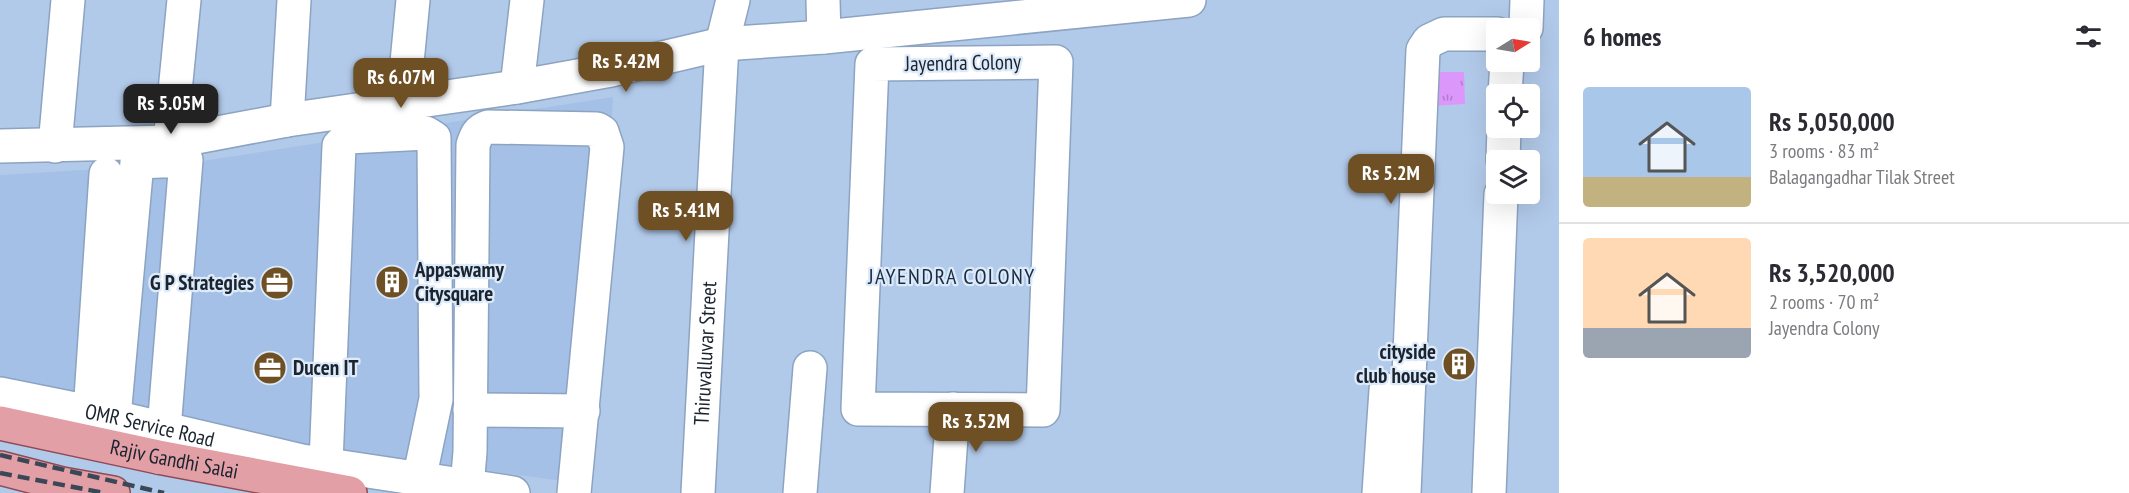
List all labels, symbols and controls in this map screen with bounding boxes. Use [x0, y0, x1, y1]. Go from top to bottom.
north arrow [1486, 18, 1540, 72]
map controls [1486, 18, 1540, 204]
text: 6 homes [1583, 20, 1661, 53]
icon: filters [2072, 20, 2105, 53]
pin: Rs 5.42M [564, 42, 688, 93]
text: Rs 5.42M [592, 48, 660, 74]
street label: Jayendra Colony [904, 48, 1021, 77]
pin: Rs 6.07M [339, 58, 463, 109]
text: Rs 6.07M [367, 64, 435, 90]
pin: Rs 5.05M [109, 84, 233, 135]
button: locate [1486, 84, 1540, 138]
text: Rs 5.05M [137, 90, 205, 116]
text: Rs 5,050,000 [1769, 105, 1895, 138]
icon: home [1631, 111, 1703, 183]
text: 3 rooms · 83 m² [1769, 138, 1879, 164]
button: layers [1486, 150, 1540, 204]
pin: Rs 5.2M [1336, 154, 1446, 205]
text: Rs 5.2M [1362, 160, 1420, 186]
text: Balagangadhar Tilak Street [1769, 164, 1955, 190]
pin: Rs 5.41M [624, 191, 748, 242]
text: Rs 5.41M [652, 197, 720, 223]
place label: Appaswamy Citysquare [414, 256, 504, 307]
text: Rs 3,520,000 [1769, 256, 1895, 289]
district label: JAYENDRA COLONY [867, 262, 1036, 290]
icon: home [1631, 262, 1703, 334]
building icon: Appaswamy Citysquare [374, 264, 410, 300]
office icon: G P Strategies [259, 265, 295, 301]
place label: G P Strategies [150, 269, 254, 296]
street label: Thiruvalluvar Street [688, 280, 722, 426]
text: 2 rooms · 70 m² [1769, 289, 1879, 315]
text: Jayendra Colony [1769, 315, 1880, 341]
place label: cityside club house [1356, 338, 1436, 389]
building icon: cityside club house [1441, 346, 1477, 382]
office icon: Ducen IT [252, 350, 288, 386]
place label: Ducen IT [293, 354, 358, 381]
street label: OMR Service Road [83, 398, 217, 453]
pin: Rs 3.52M [914, 402, 1038, 453]
text: Rs 3.52M [942, 408, 1010, 434]
street label: Rajiv Gandhi Salai [108, 433, 241, 485]

